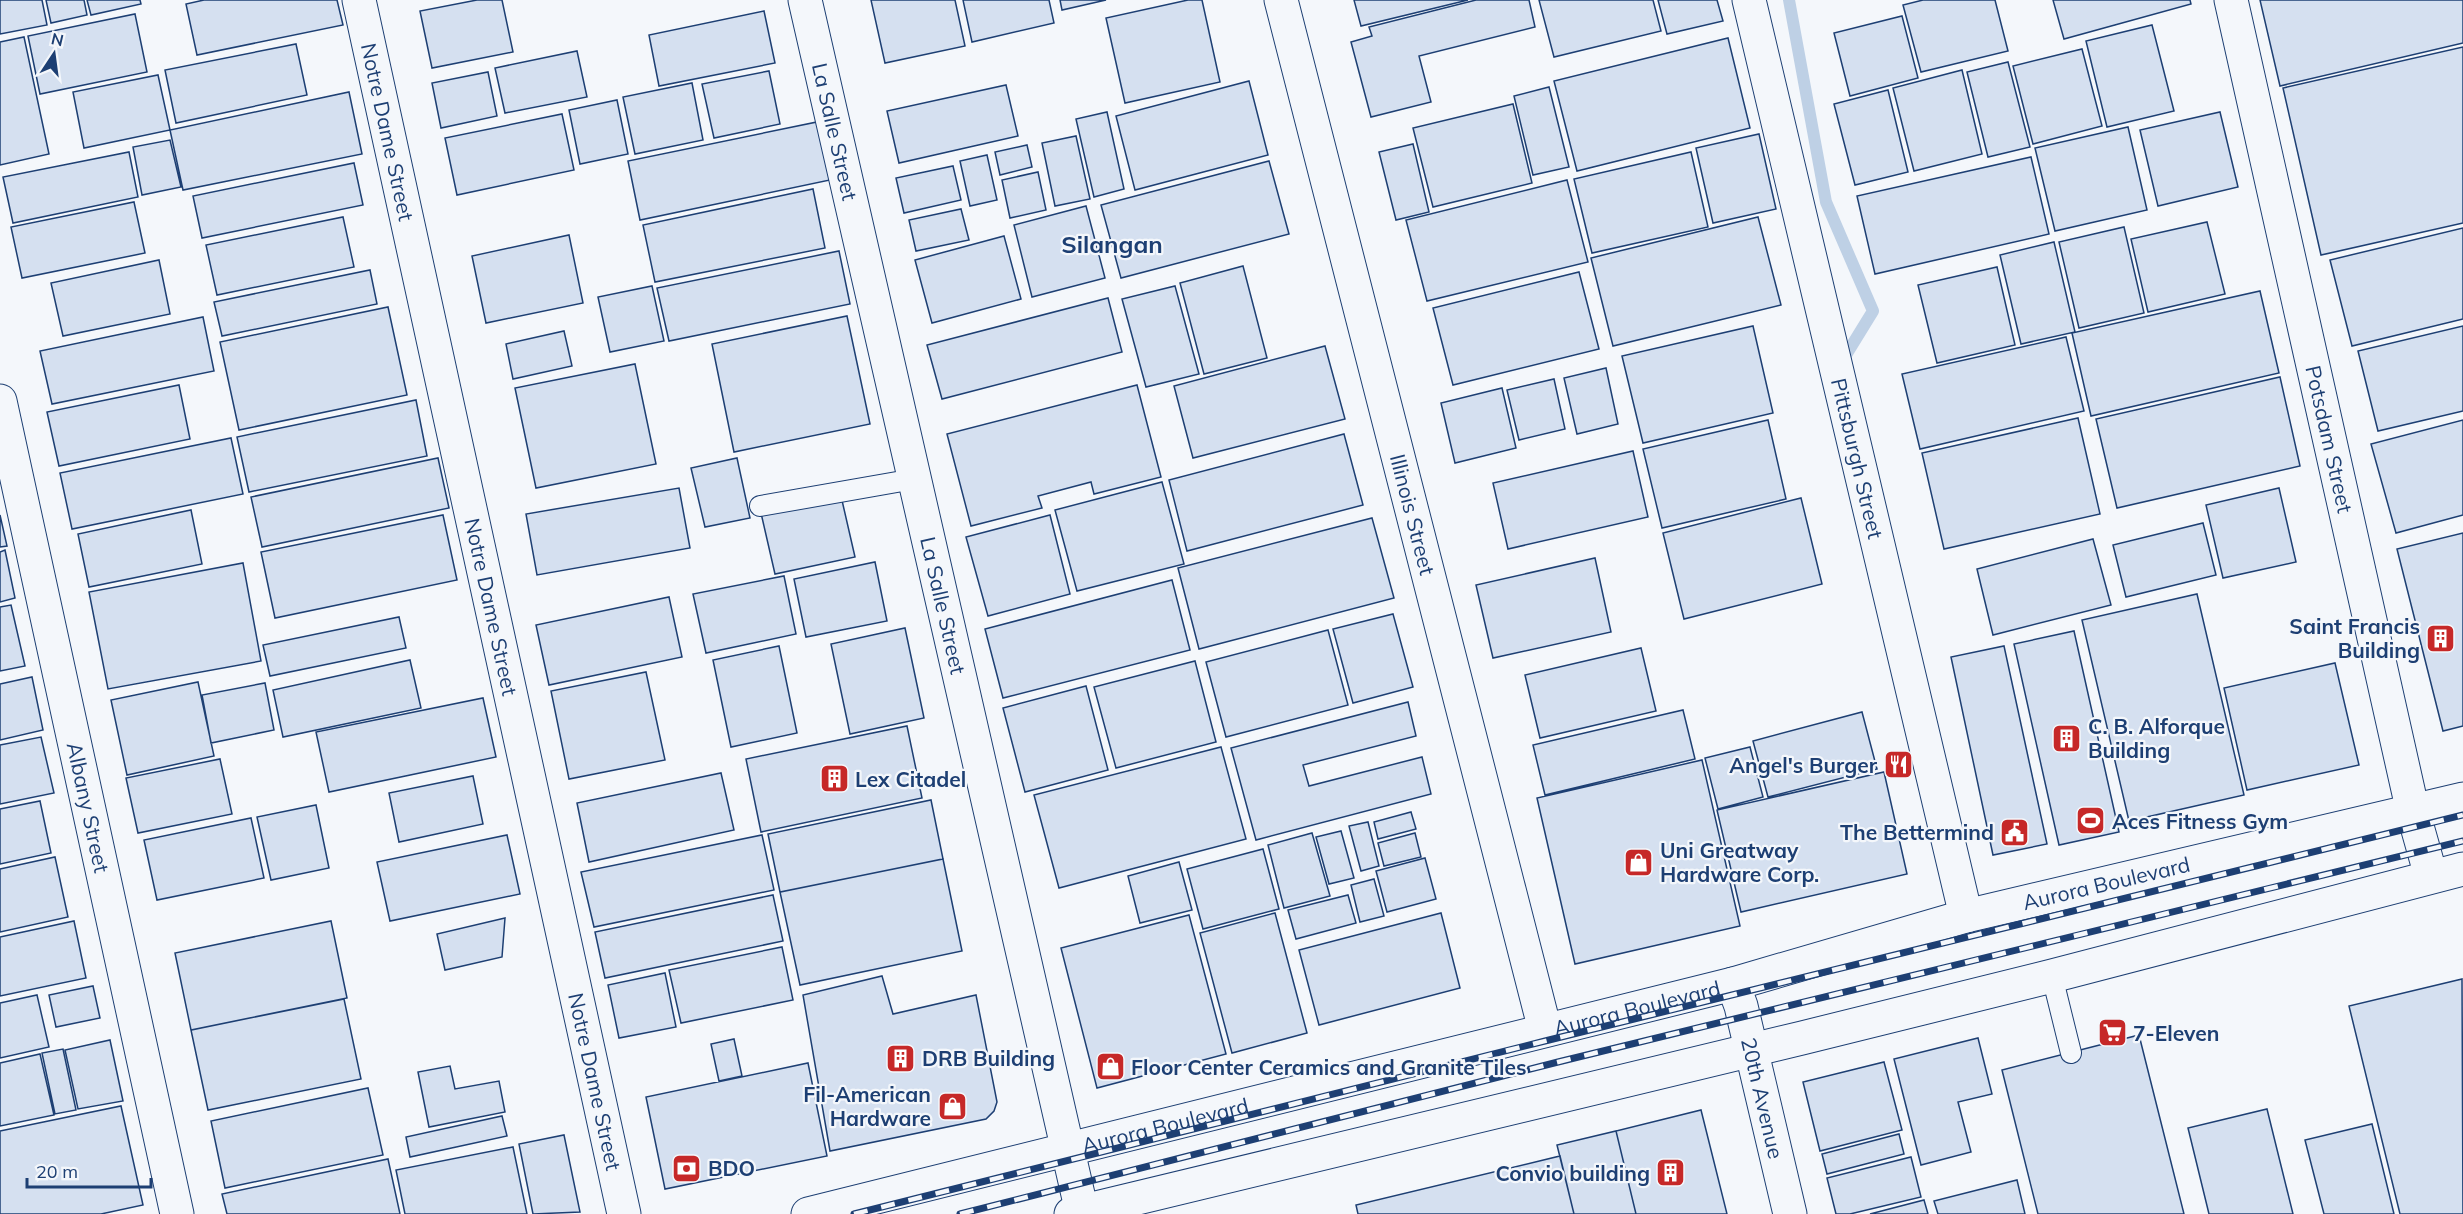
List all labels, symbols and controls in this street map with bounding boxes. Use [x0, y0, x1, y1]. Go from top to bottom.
north arrow [24, 24, 84, 84]
text: N [49, 28, 66, 50]
street label: Notre Dame Street [356, 41, 420, 223]
street label: La Salle Street [807, 60, 863, 203]
district label: Silangan [1061, 229, 1163, 259]
street label: Potsdam Street [2300, 363, 2359, 515]
street label: Pittsburgh Street [1826, 375, 1889, 541]
street label: Illinois Street [1385, 451, 1441, 578]
street label: Notre Dame Street [459, 515, 523, 698]
street label: La Salle Street [915, 534, 972, 677]
place label: Saint Francis Building [2289, 613, 2420, 663]
building icon: Saint Francis Building [2425, 622, 2457, 654]
place label: C. B. Alforque Building [2088, 713, 2225, 763]
building icon: C. B. Alforque Building [2051, 722, 2083, 754]
street label: Albany Street [62, 740, 115, 875]
restaurant icon: Angel's Burger [1882, 749, 1914, 781]
place label: Angel's Burger [1729, 752, 1878, 778]
building icon: Lex Citadel [818, 763, 850, 795]
place label: Lex Citadel [855, 766, 966, 792]
sports icon: Aces Fitness Gym [2075, 805, 2107, 837]
place label: Aces Fitness Gym [2112, 808, 2288, 834]
public building icon: The Bettermind [1999, 816, 2031, 848]
place label: The Bettermind [1840, 819, 1994, 845]
place label: Uni Greatway Hardware Corp. [1660, 837, 1819, 887]
shop icon: Uni Greatway Hardware Corp. [1623, 846, 1655, 878]
street label: Aurora Boulevard [2020, 851, 2193, 915]
street label: Aurora Boulevard [1551, 975, 1723, 1041]
street label: Notre Dame Street [563, 990, 627, 1173]
supermarket icon: 7-Eleven [2096, 1017, 2128, 1049]
place label: 7-Eleven [2133, 1020, 2220, 1046]
street label: 20th Avenue [1736, 1035, 1790, 1161]
building icon: DRB Building [885, 1042, 917, 1074]
place label: DRB Building [922, 1045, 1055, 1071]
shop icon: Floor Center Ceramics and Granite Tiles [1094, 1051, 1126, 1083]
place label: Floor Center Ceramics and Granite Tiles [1131, 1054, 1527, 1080]
place label: Fil-American Hardware [803, 1081, 931, 1131]
shop icon: Fil-American Hardware [936, 1090, 968, 1122]
street label: Aurora Boulevard [1079, 1092, 1251, 1158]
scale bar [27, 1151, 152, 1189]
bank icon: BDO [671, 1152, 703, 1184]
place label: BDO [708, 1155, 755, 1181]
building icon: Convio building [1655, 1157, 1687, 1189]
text: 20 m [36, 1160, 78, 1183]
place label: Convio building [1496, 1160, 1650, 1186]

